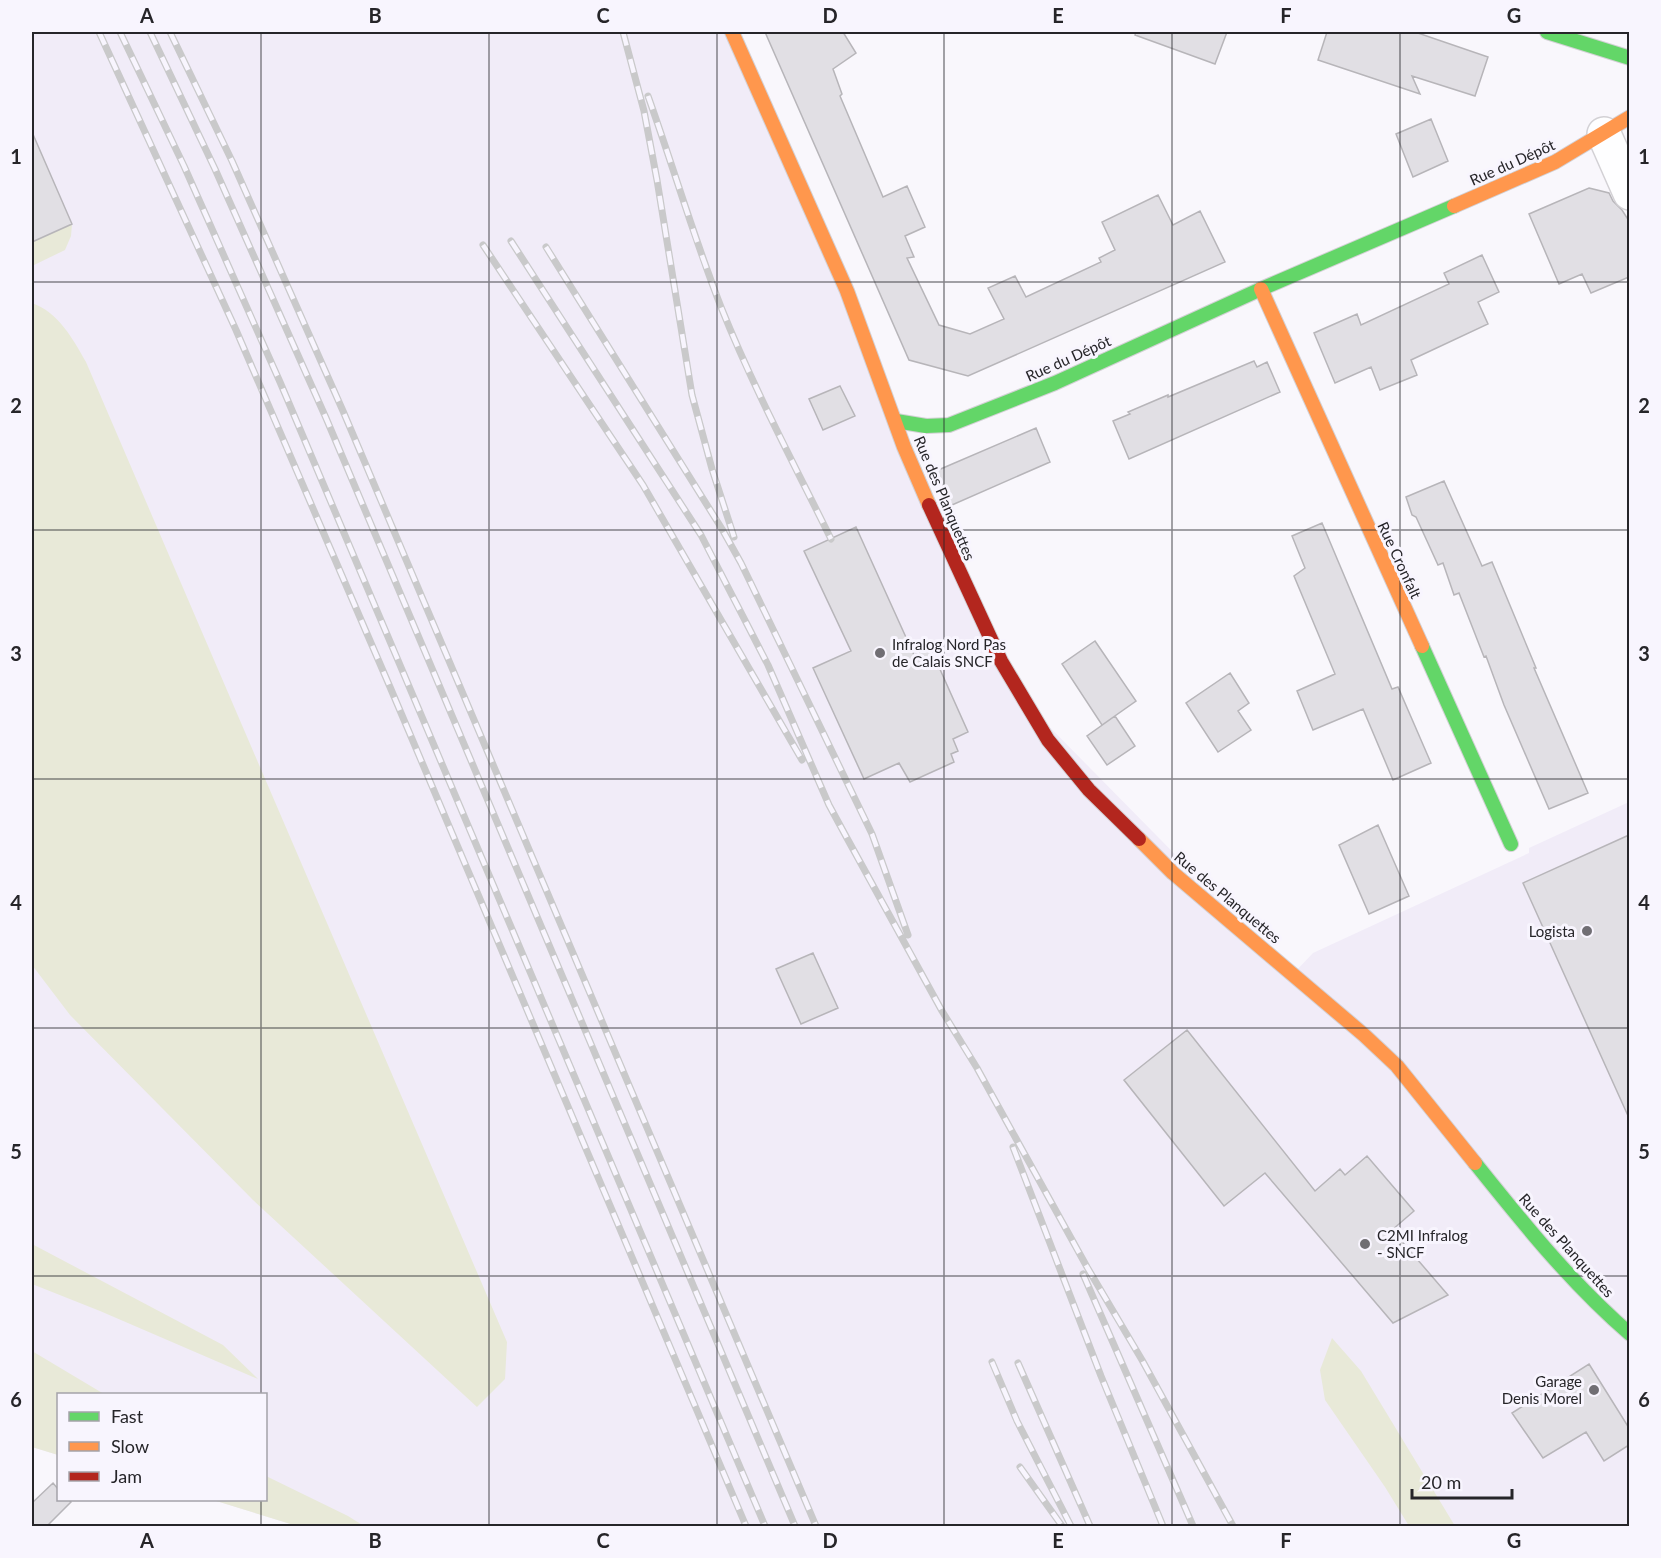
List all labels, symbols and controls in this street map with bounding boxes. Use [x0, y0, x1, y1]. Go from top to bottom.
text: A [139, 3, 154, 27]
text: B [368, 3, 382, 27]
text: C [596, 3, 610, 27]
text: D [822, 3, 838, 27]
text: E [1052, 3, 1064, 27]
text: F [1280, 3, 1292, 27]
text: G [1507, 3, 1521, 27]
street label: Rue du Dépôt [1467, 135, 1558, 189]
text: 1 [10, 144, 22, 168]
text: 1 [1638, 144, 1650, 168]
street label: Rue du Dépôt [1023, 331, 1114, 385]
text: 2 [10, 393, 22, 417]
text: 2 [1638, 393, 1650, 417]
street label: Rue des Planquettes [911, 433, 979, 563]
street label: Rue Cronfalt [1374, 519, 1426, 602]
place label: Infralog Nord Pas de Calais SNCF [892, 635, 1006, 670]
text: 3 [10, 641, 22, 665]
text: 3 [1638, 641, 1650, 665]
marker: Infralog Nord Pas de Calais SNCF [873, 646, 887, 660]
street label: Rue des Planquettes [1171, 847, 1285, 947]
text: 4 [10, 890, 22, 914]
text: 4 [1638, 890, 1650, 914]
place label: Logista [1529, 922, 1575, 940]
marker: Logista [1580, 924, 1594, 938]
text: 5 [10, 1139, 22, 1163]
text: 5 [1638, 1139, 1650, 1163]
street label: Rue des Planquettes [1516, 1189, 1618, 1301]
place label: C2MI Infralog - SNCF [1377, 1226, 1468, 1261]
marker: C2MI Infralog - SNCF [1358, 1237, 1372, 1251]
place label: Garage Denis Morel [1502, 1372, 1582, 1407]
marker: Garage Denis Morel [1587, 1383, 1601, 1397]
text: 6 [10, 1387, 22, 1411]
text: 6 [1638, 1387, 1650, 1411]
legend [57, 1393, 267, 1501]
text: Fast [111, 1405, 144, 1427]
text: Slow [111, 1435, 149, 1457]
scale bar [1412, 1462, 1512, 1500]
text: Jam [111, 1465, 142, 1487]
text: 20 m [1421, 1471, 1461, 1493]
text: A [139, 1528, 154, 1552]
text: B [368, 1528, 382, 1552]
text: C [596, 1528, 610, 1552]
text: D [822, 1528, 838, 1552]
text: E [1052, 1528, 1064, 1552]
text: F [1280, 1528, 1292, 1552]
text: G [1507, 1528, 1521, 1552]

